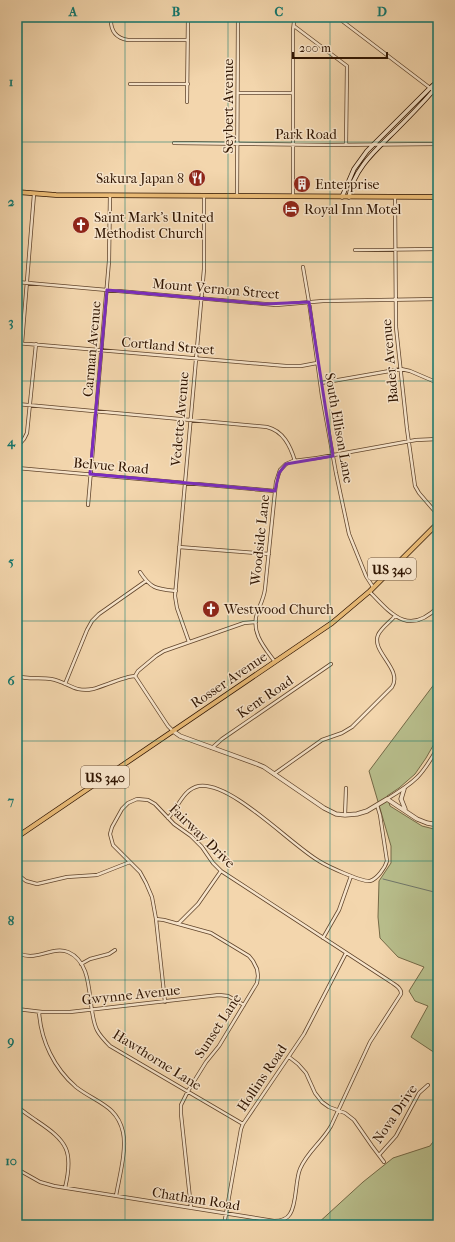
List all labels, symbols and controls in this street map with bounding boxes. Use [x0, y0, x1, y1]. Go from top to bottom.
text: A [68, 4, 78, 19]
text: B [172, 4, 181, 19]
text: C [275, 4, 284, 19]
text: D [377, 4, 387, 19]
scale bar [293, 34, 387, 60]
text: 200 m [299, 41, 331, 55]
street label: Seybert Avenue [220, 58, 237, 153]
text: 1 [9, 74, 14, 89]
street label: Park Road [275, 126, 337, 143]
restaurant icon: Sakura Japan 8 [187, 168, 207, 188]
place label: Sakura Japan 8 [96, 170, 184, 187]
building icon: Enterprise [292, 174, 312, 194]
place label: Enterprise [315, 176, 380, 193]
text: 2 [8, 194, 15, 209]
hotel icon: Royal Inn Motel [281, 199, 301, 219]
place label: Royal Inn Motel [304, 201, 402, 218]
place label: Saint Mark's United Methodist Church [94, 209, 214, 242]
church icon: Saint Mark's United Methodist Church [71, 215, 91, 235]
street label: Mount Vernon Street [152, 275, 280, 303]
street label: Carman Avenue [79, 300, 105, 398]
text: 3 [8, 314, 14, 330]
street label: Bader Avenue [378, 318, 402, 404]
street label: Cortland Street [121, 333, 215, 359]
street label: Vedette Avenue [167, 371, 193, 468]
street label: South Ellison Lane [321, 372, 357, 485]
text: 4 [6, 434, 16, 450]
street label: Belvue Road [73, 454, 150, 478]
street label: Woodside Lane [247, 494, 273, 587]
text: 5 [8, 554, 14, 569]
road number: US 340 [368, 558, 416, 580]
church icon: Westwood Church [201, 599, 221, 619]
place label: Westwood Church [223, 601, 334, 618]
street label: Rosser Avenue [188, 648, 270, 712]
street label: Kent Road [234, 672, 297, 722]
text: 6 [7, 673, 15, 688]
road number: US 340 [81, 766, 129, 788]
text: 7 [7, 793, 15, 808]
street label: Fairway Drive [165, 800, 239, 872]
text: 8 [8, 913, 15, 928]
street label: Gwynne Avenue [81, 981, 181, 1009]
street label: Sunset Lane [191, 991, 245, 1061]
street label: Hawthorne Lane [110, 1026, 205, 1094]
text: 9 [7, 1033, 15, 1049]
street label: Hollins Road [233, 1041, 291, 1115]
street label: Nova Drive [369, 1081, 421, 1147]
text: 10 [5, 1153, 17, 1168]
street label: Chatham Road [151, 1184, 242, 1214]

